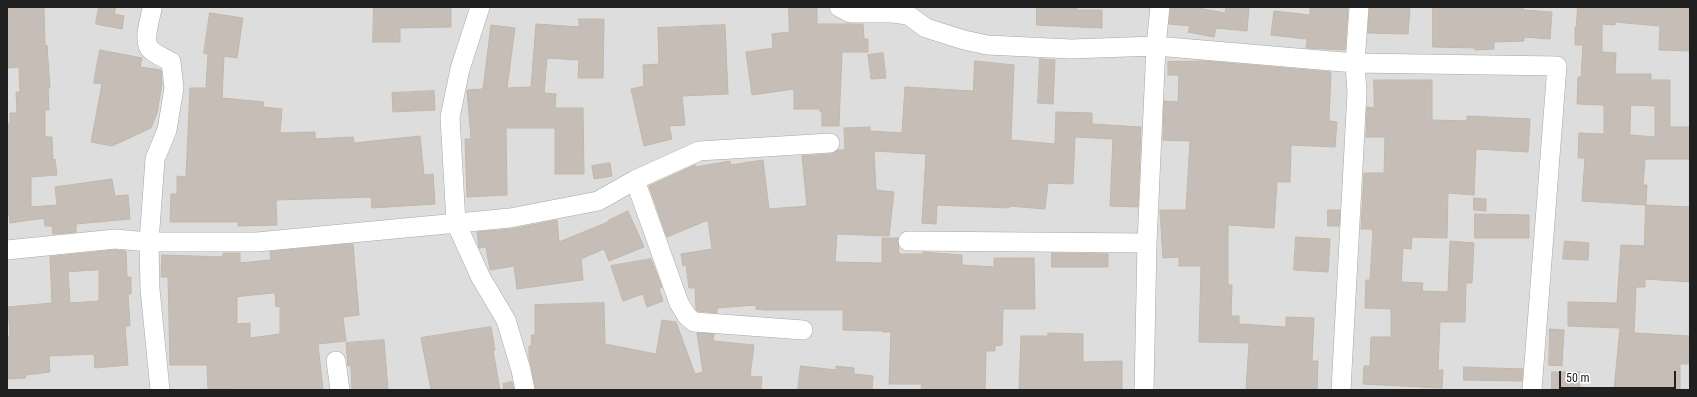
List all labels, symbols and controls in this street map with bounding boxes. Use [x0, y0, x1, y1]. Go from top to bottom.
scale bar [1561, 363, 1678, 389]
text: 50 m [1566, 371, 1590, 385]

